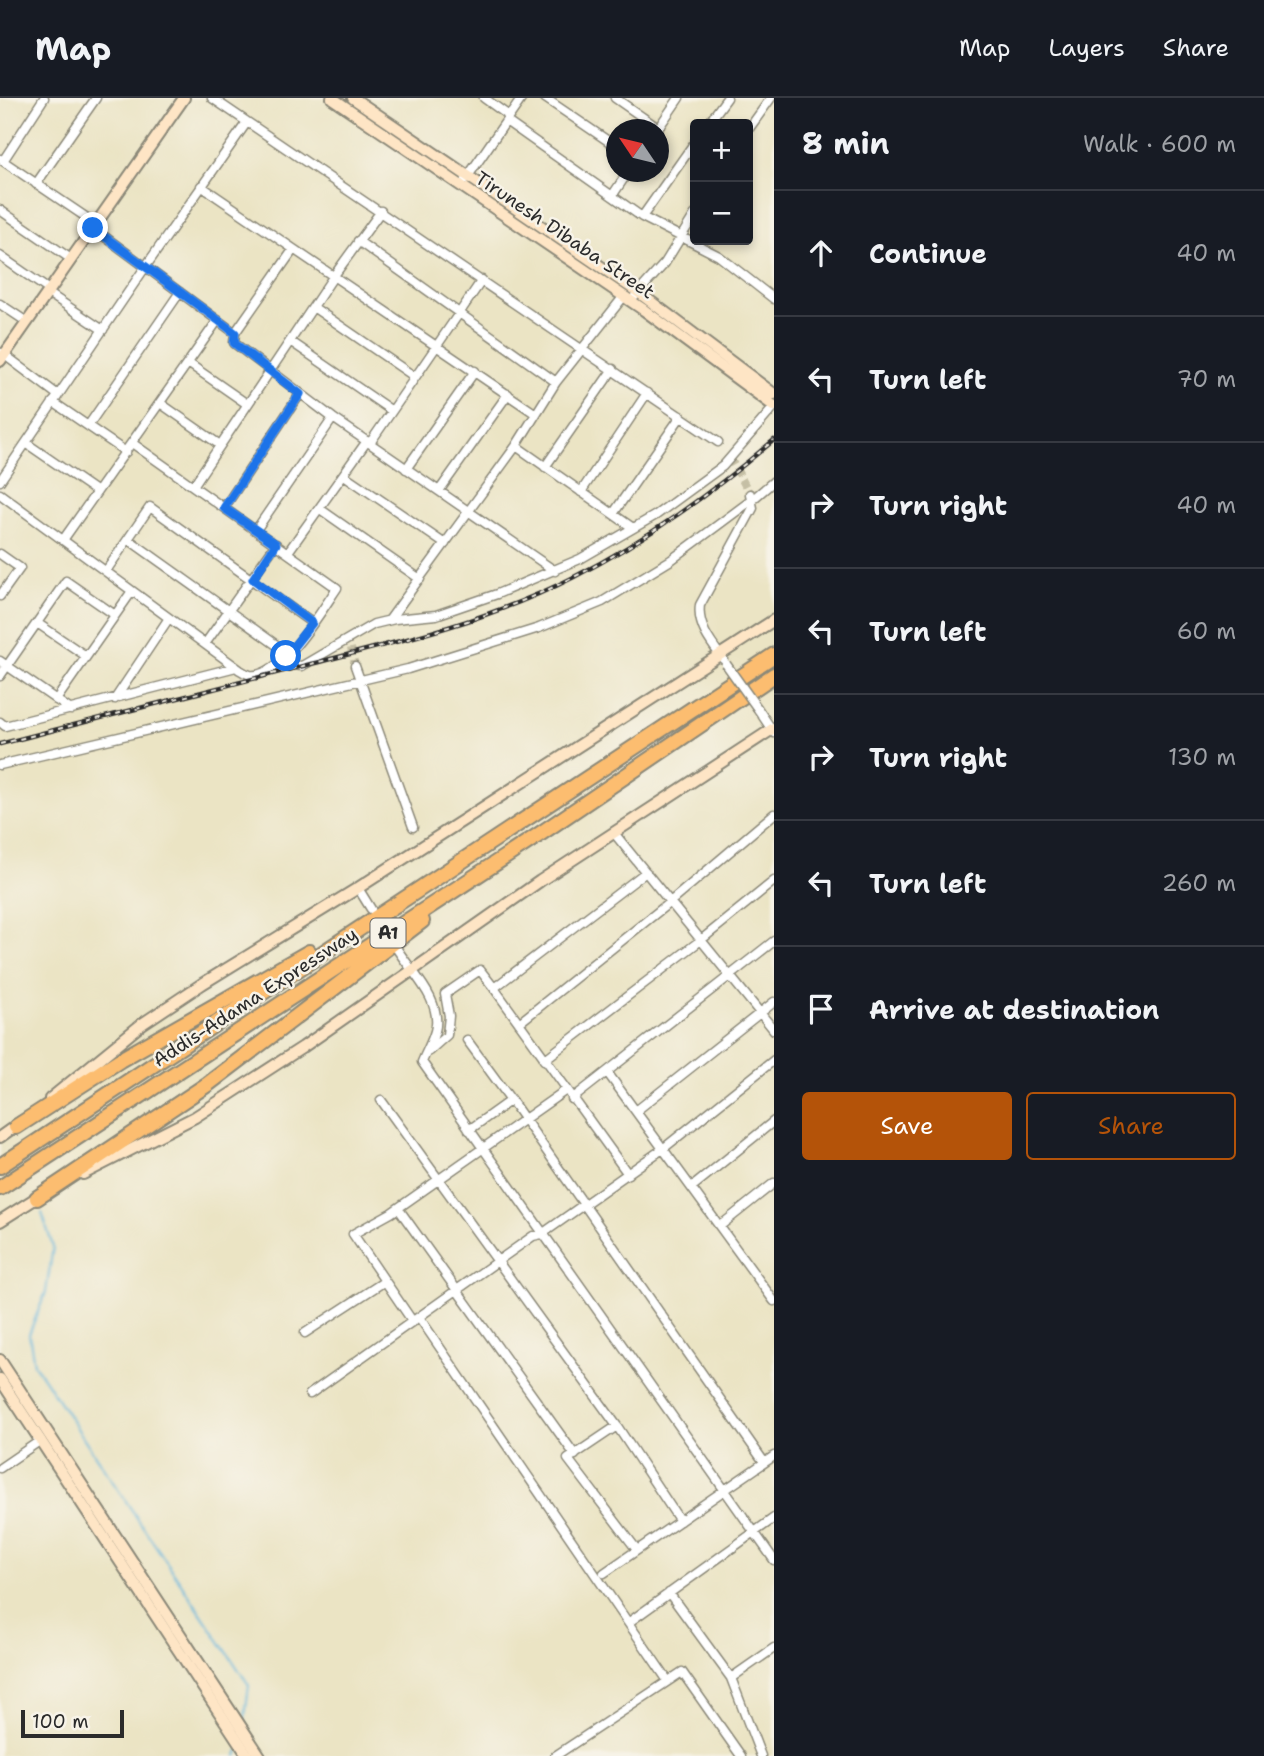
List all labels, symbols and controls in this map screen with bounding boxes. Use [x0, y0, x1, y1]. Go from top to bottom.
text: Map [35, 26, 111, 71]
text: Map [959, 32, 1010, 64]
text: Layers [1048, 32, 1125, 64]
text: Share [1163, 32, 1229, 64]
north arrow [606, 119, 669, 182]
map controls [690, 119, 753, 245]
button: + [690, 119, 753, 182]
text: 8 min [802, 123, 889, 164]
text: Walk · 600 m [1083, 129, 1236, 159]
street label: Tirunesh Dibaba Street [470, 166, 660, 304]
button: − [690, 182, 753, 245]
route end [77, 212, 108, 243]
icon: ahead [802, 234, 840, 272]
text: Continue [869, 236, 987, 271]
text: 40 m [1176, 238, 1236, 268]
icon: left [802, 360, 840, 398]
text: Turn left [869, 362, 986, 397]
text: 70 m [1177, 364, 1236, 394]
icon: right [802, 486, 840, 524]
text: Turn right [869, 488, 1007, 523]
text: 40 m [1176, 490, 1236, 520]
icon: left [802, 612, 840, 650]
text: Turn left [869, 614, 986, 649]
text: 60 m [1177, 616, 1236, 646]
route start [270, 640, 301, 671]
icon: right [802, 738, 840, 776]
text: Turn right [869, 740, 1007, 775]
text: 130 m [1168, 742, 1236, 772]
icon: left [802, 864, 840, 902]
text: Turn left [869, 866, 986, 901]
text: 260 m [1162, 868, 1236, 898]
road number: A1 [370, 918, 406, 948]
street label: Addis-Adama Expressway [148, 921, 362, 1073]
icon: arrive [802, 990, 840, 1028]
text: Arrive at destination [869, 992, 1159, 1027]
button: Save [802, 1092, 1012, 1160]
button: Share [1026, 1092, 1236, 1160]
scale bar [21, 1707, 124, 1739]
text: 100 m [32, 1709, 89, 1734]

